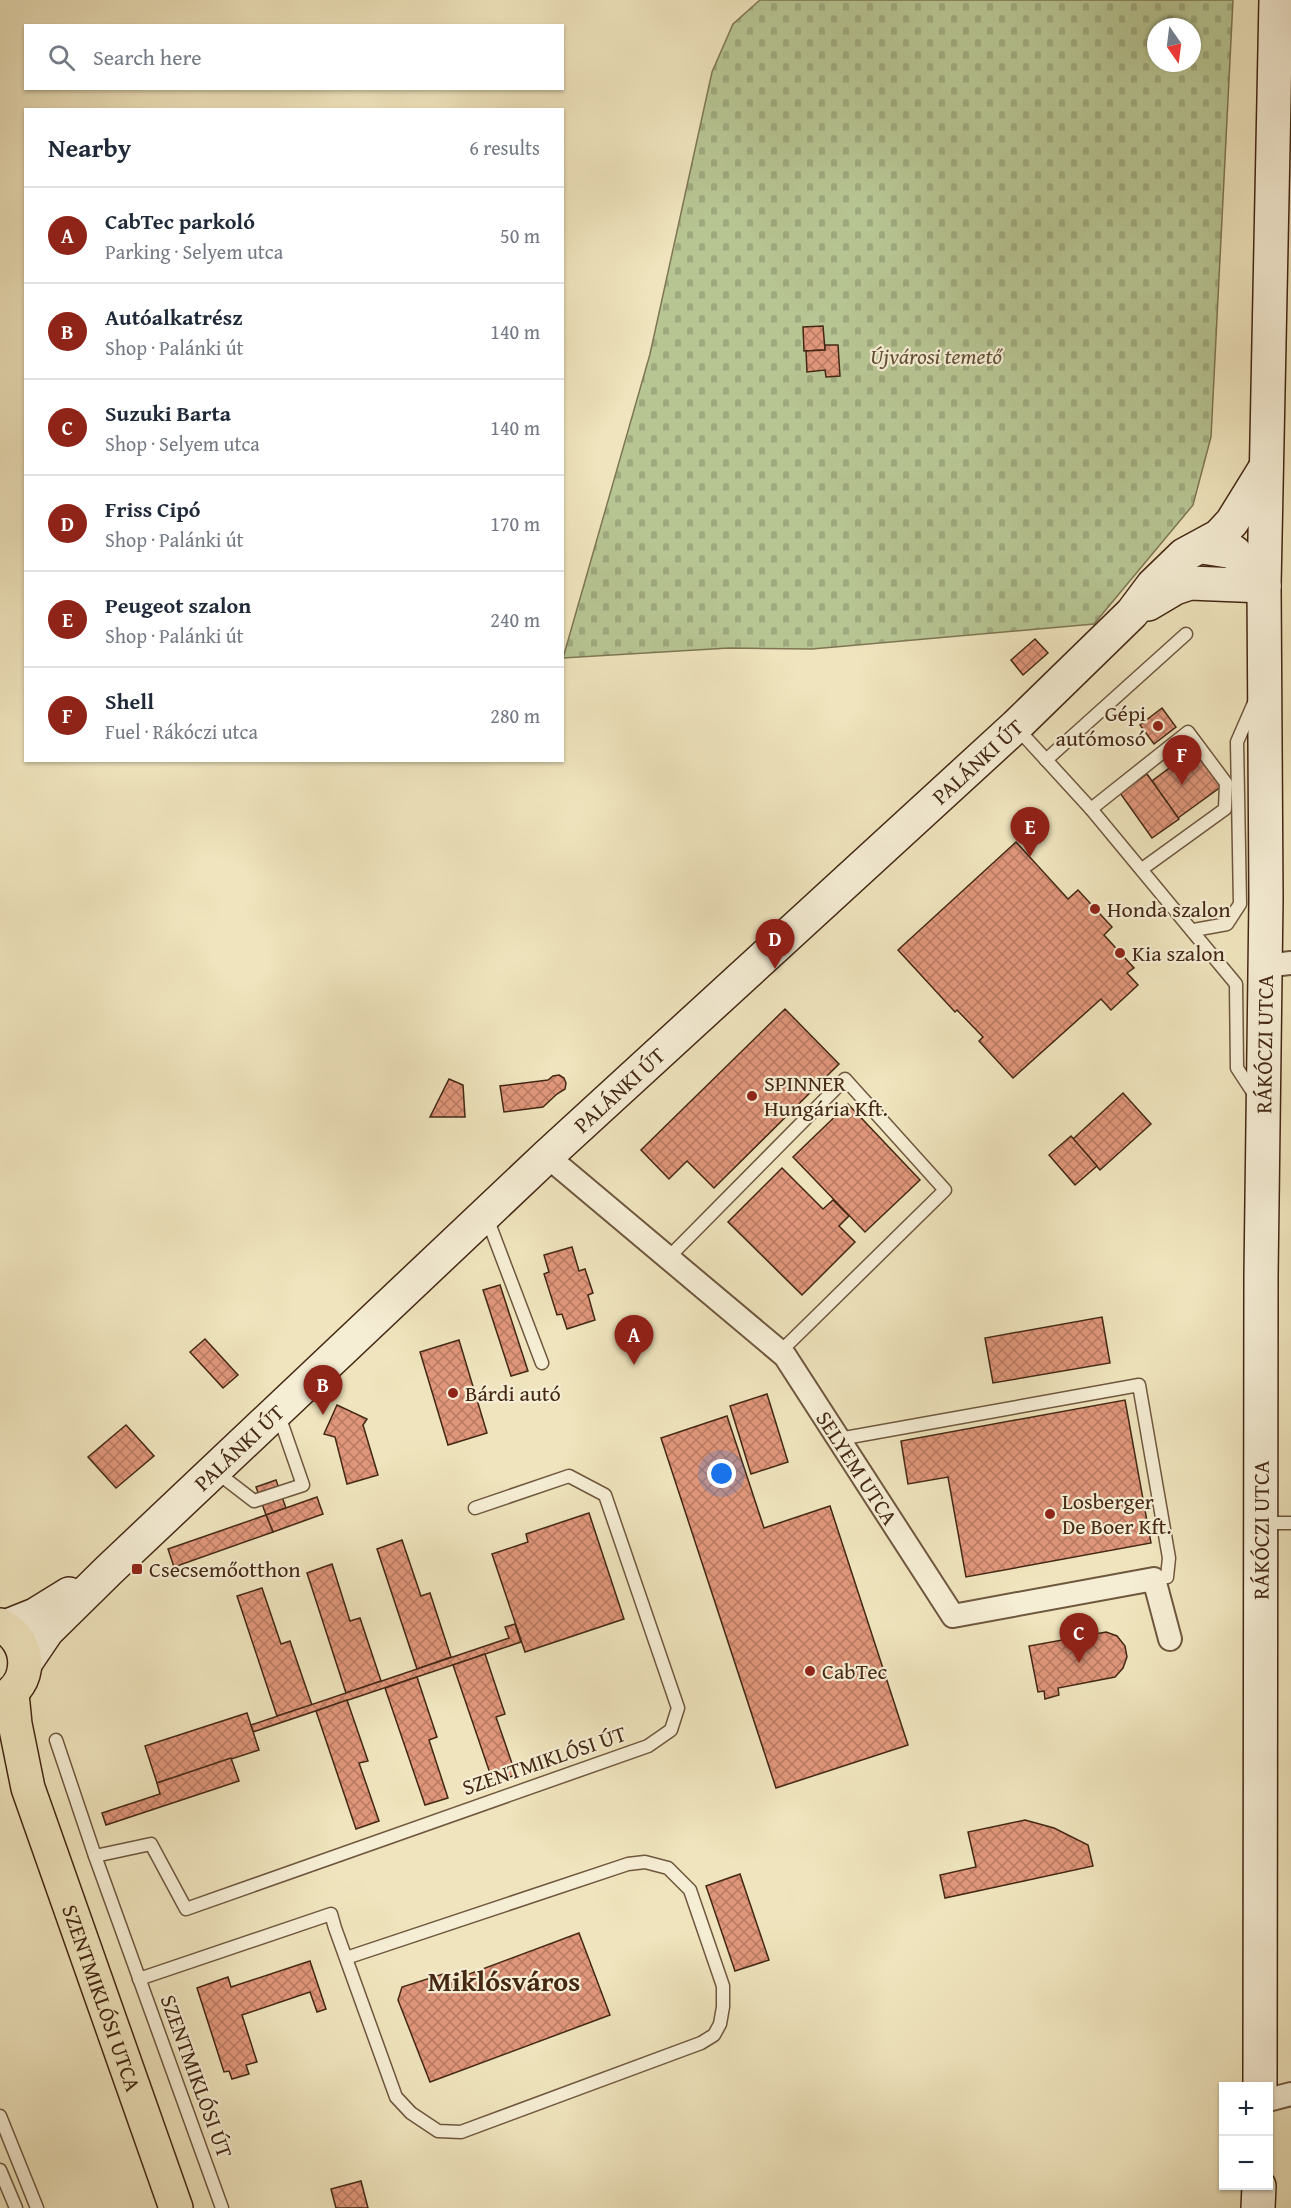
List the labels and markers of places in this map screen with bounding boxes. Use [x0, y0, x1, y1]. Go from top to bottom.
place label: Gépi autómosó [1056, 697, 1146, 754]
marker: Gépi autómosó [1151, 719, 1165, 733]
pin: F [1162, 736, 1202, 785]
pin: E [1010, 808, 1050, 857]
place label: Honda szalon [1107, 893, 1231, 925]
marker: Honda szalon [1088, 902, 1102, 916]
pin: D [756, 920, 794, 969]
place label: Kia szalon [1132, 937, 1226, 969]
marker: Kia szalon [1113, 946, 1127, 960]
place label: SPINNER Hungária Kft. [764, 1067, 888, 1124]
marker: SPINNER Hungária Kft. [745, 1089, 759, 1103]
pin: A [614, 1316, 654, 1365]
pin: B [304, 1366, 342, 1415]
place label: Bárdi autó [465, 1377, 561, 1409]
marker: Bárdi autó [446, 1386, 460, 1400]
place label: Losberger De Boer Kft. [1062, 1485, 1172, 1542]
marker: Losberger De Boer Kft. [1043, 1507, 1057, 1521]
place label: Csecsemőotthon [149, 1553, 301, 1585]
marker: Csecsemőotthon [130, 1562, 144, 1576]
pin: C [1060, 1614, 1098, 1663]
place label: CabTec [822, 1655, 888, 1687]
marker: CabTec [803, 1664, 817, 1678]

